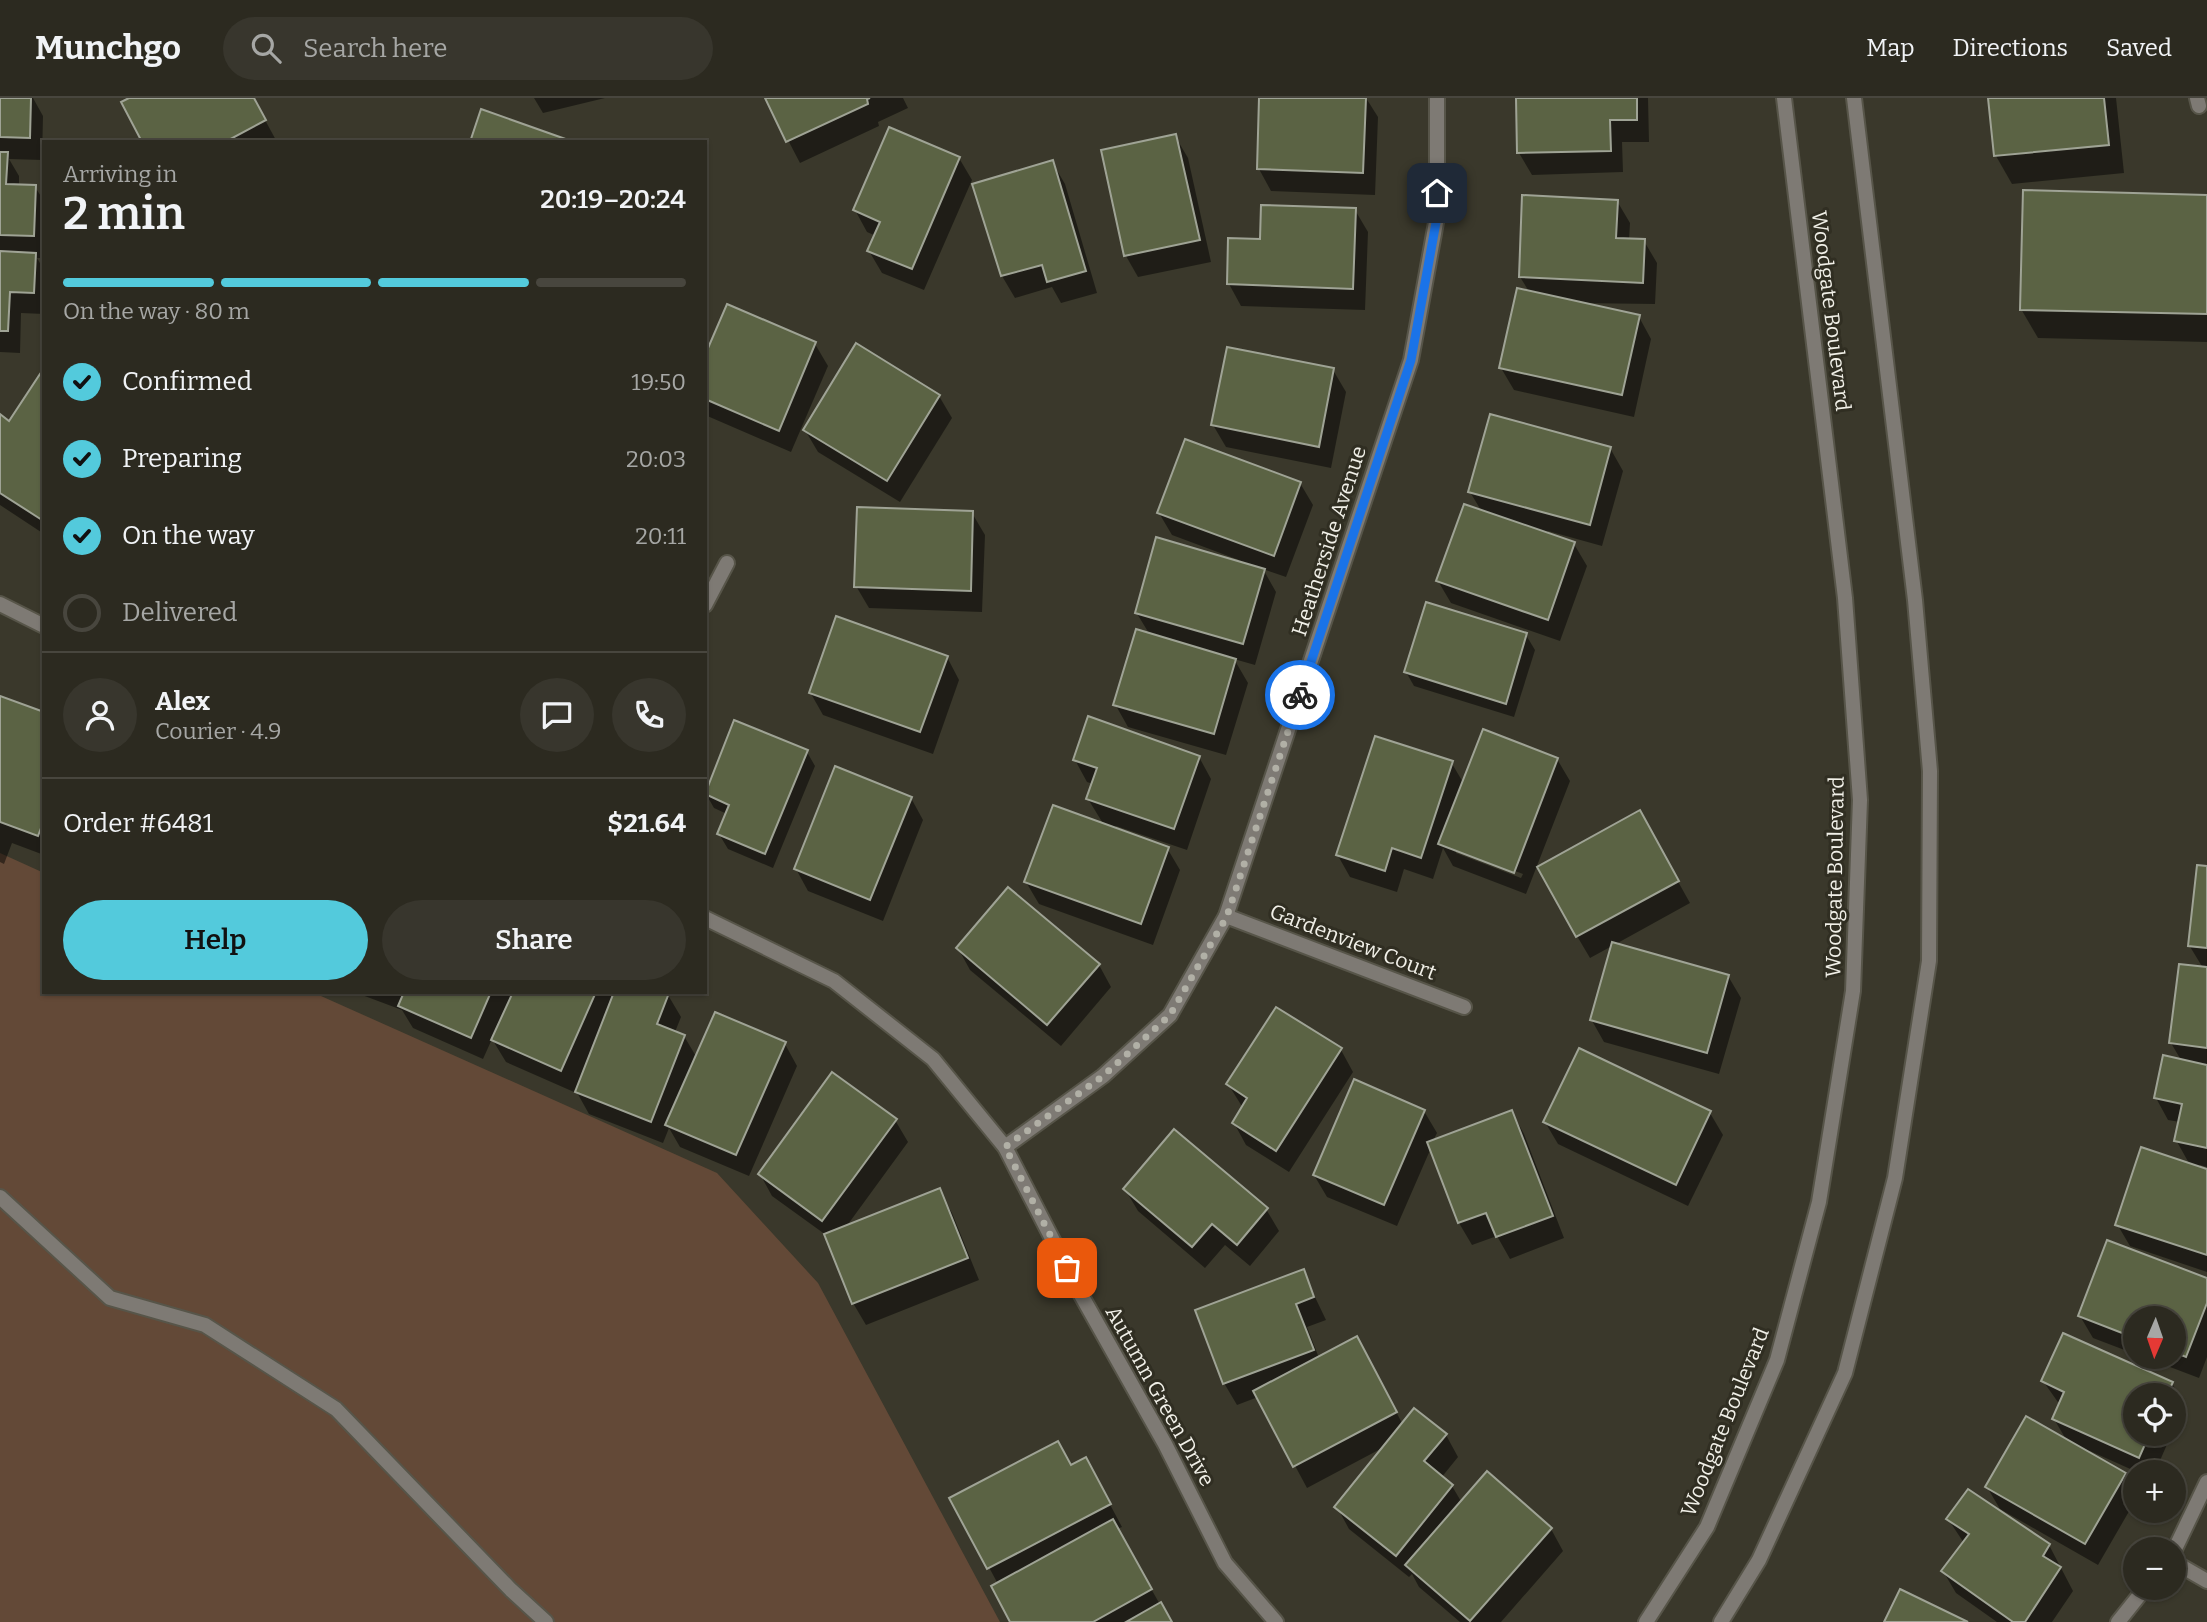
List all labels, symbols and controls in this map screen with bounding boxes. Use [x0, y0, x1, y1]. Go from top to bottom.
search box [223, 17, 713, 80]
text: Munchgo [35, 28, 181, 68]
icon: search [247, 29, 285, 67]
text: Search here [303, 33, 447, 64]
text: Map [1866, 34, 1915, 62]
text: Directions [1953, 34, 2068, 62]
text: Saved [2106, 34, 2172, 62]
text: Arriving in [63, 160, 177, 188]
pin [1407, 163, 1467, 223]
icon: home [1418, 174, 1456, 212]
text: 20:19–20:24 [540, 184, 686, 215]
text: 2 min [63, 186, 185, 241]
street label: Woodgate Boulevard [1806, 209, 1856, 413]
text: On the way · 80 m [63, 297, 250, 325]
icon: check [63, 363, 101, 401]
text: Confirmed [122, 366, 252, 397]
text: 19:50 [631, 368, 686, 396]
icon: check [63, 440, 101, 478]
text: Preparing [122, 443, 242, 474]
street label: Heatherside Avenue [1286, 443, 1372, 639]
text: 20:03 [626, 445, 686, 473]
icon: check [63, 517, 101, 555]
text: On the way [122, 520, 255, 551]
text: 20:11 [635, 522, 686, 550]
text: Delivered [122, 597, 237, 628]
courier [1265, 660, 1335, 730]
icon: bike [1281, 676, 1319, 714]
button: person [63, 678, 137, 752]
button: chat [520, 678, 594, 752]
button: phone [612, 678, 686, 752]
text: Alex [155, 686, 210, 717]
text: Courier · 4.9 [155, 717, 282, 745]
street label: Woodgate Boulevard [1820, 776, 1850, 978]
text: Order #6481 [63, 808, 213, 839]
text: $21.64 [607, 808, 686, 839]
street label: Gardenview Court [1266, 898, 1440, 986]
button: Help [63, 900, 368, 980]
button: Share [382, 900, 686, 980]
pin [1037, 1238, 1097, 1298]
icon: bag [1048, 1249, 1086, 1287]
street label: Autumn Green Drive [1100, 1301, 1220, 1491]
north arrow [2123, 1306, 2186, 1368]
map controls [2123, 1306, 2186, 1600]
street label: Woodgate Boulevard [1675, 1324, 1775, 1520]
button: locate [2123, 1383, 2186, 1446]
button: + [2123, 1460, 2186, 1523]
button: − [2123, 1537, 2186, 1600]

